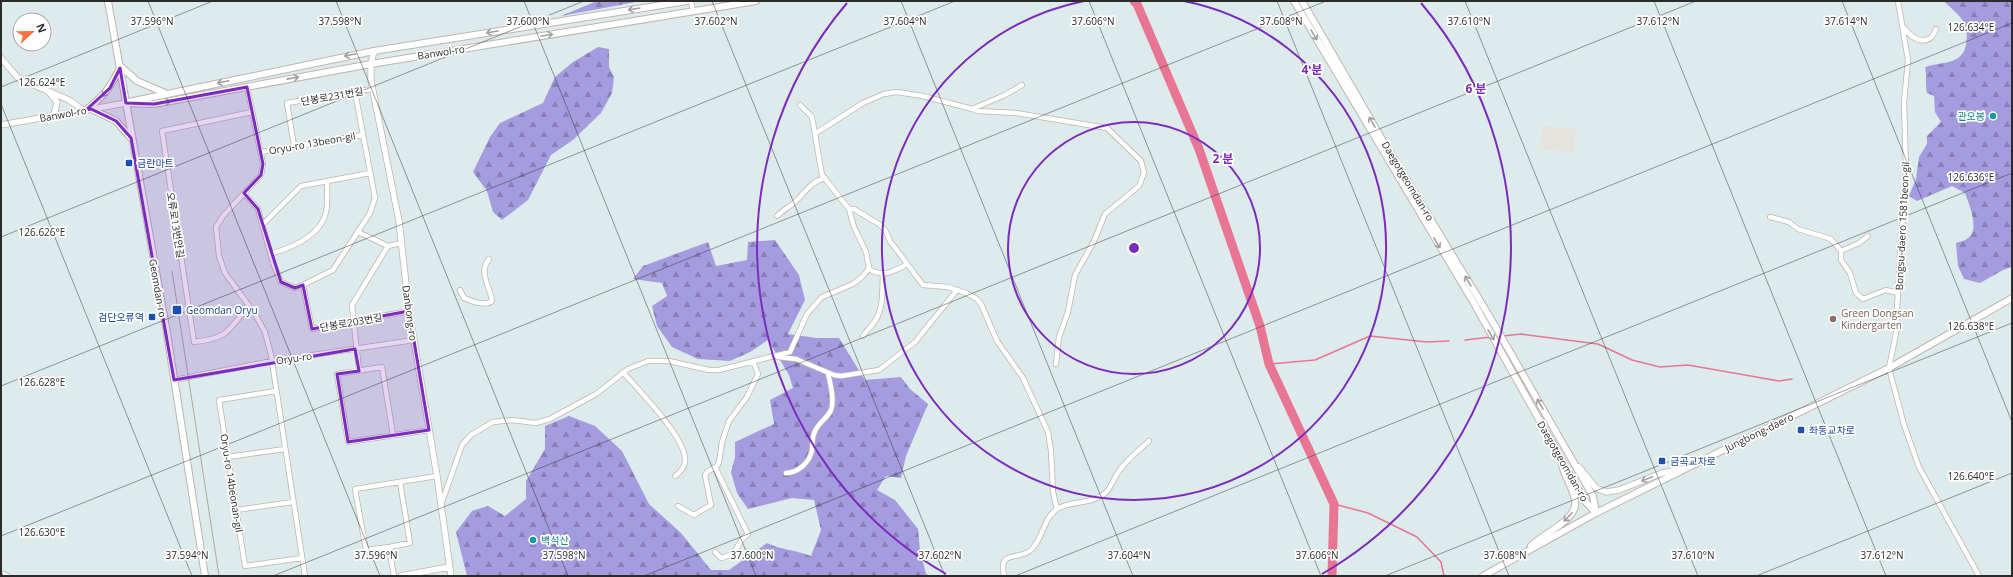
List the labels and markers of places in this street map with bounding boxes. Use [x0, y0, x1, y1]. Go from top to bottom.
place label: 관오봉 [1957, 109, 1985, 123]
marker: 관오봉 [1988, 111, 1998, 121]
place label: 금란마트 [137, 156, 174, 170]
marker: 금란마트 [124, 158, 134, 168]
centre of rings [1127, 241, 1141, 255]
place label: Geomdan Oryu [186, 303, 258, 317]
marker: Geomdan Oryu [171, 304, 183, 316]
place label: Green Dongsan Kindergarten [1841, 306, 1914, 332]
place label: 검단오류역 [98, 310, 144, 324]
marker: 검단오류역 [147, 312, 157, 322]
marker: Green Dongsan Kindergarten [1828, 314, 1838, 324]
place label: 좌동교차로 [1809, 423, 1855, 437]
marker: 좌동교차로 [1796, 425, 1806, 435]
place label: 금곡교차로 [1670, 454, 1716, 468]
marker: 금곡교차로 [1657, 456, 1667, 466]
place label: 백석산 [541, 533, 569, 547]
marker: 백석산 [528, 535, 538, 545]

